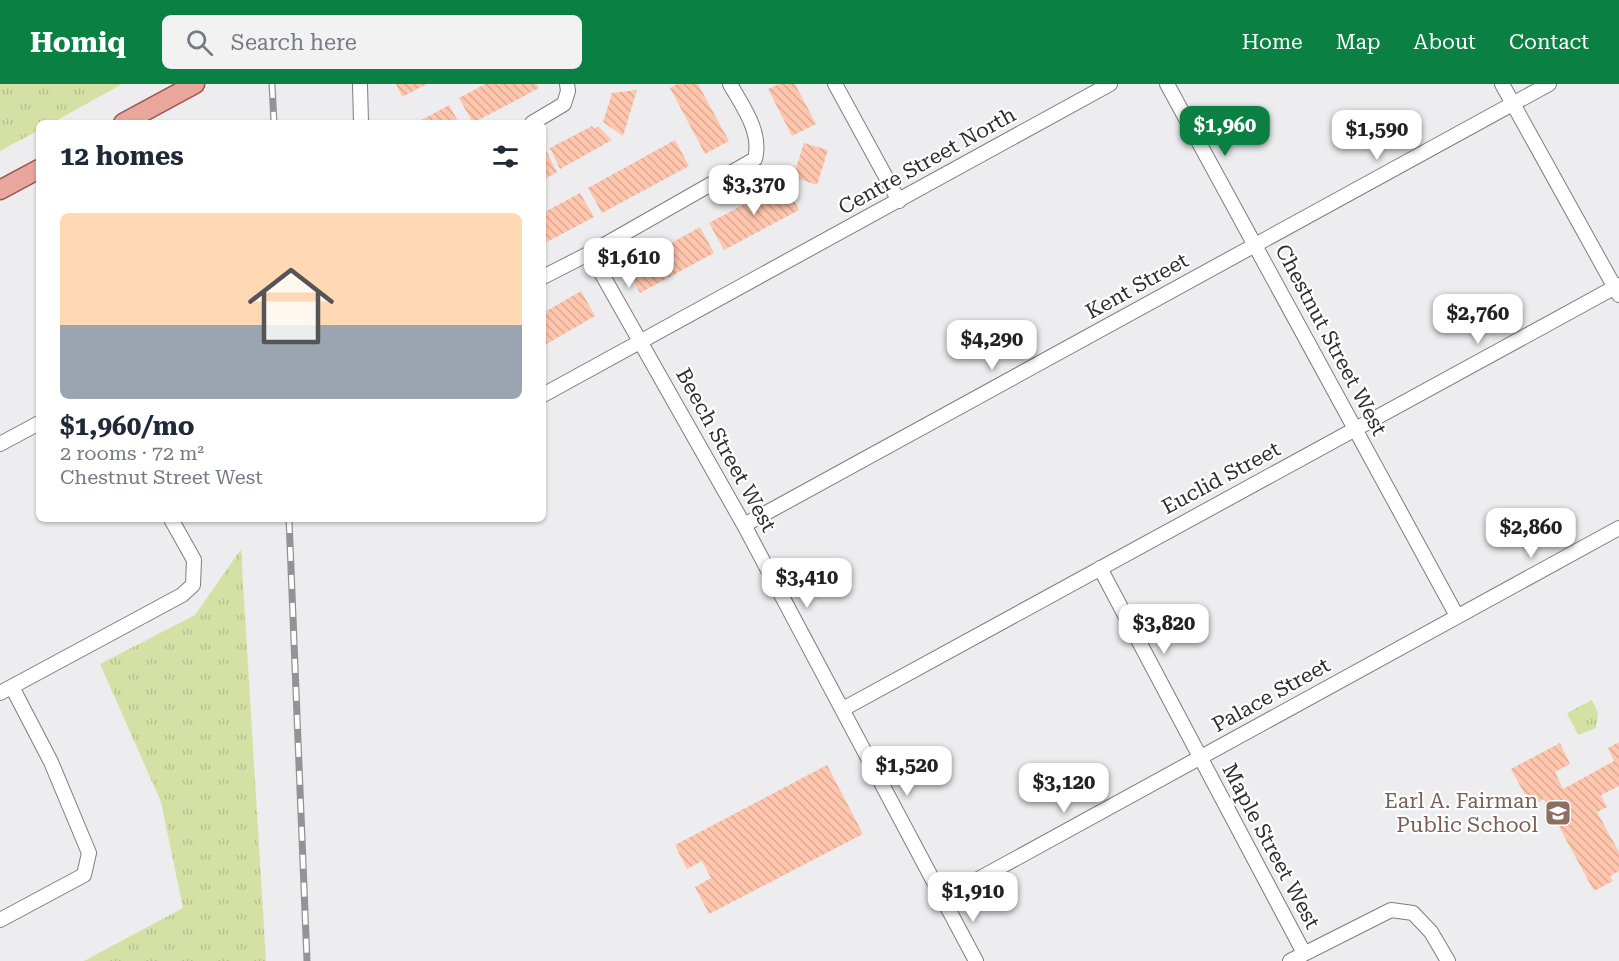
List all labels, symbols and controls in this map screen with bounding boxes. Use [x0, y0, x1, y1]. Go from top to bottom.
search box [162, 15, 582, 69]
text: Homiq [30, 26, 126, 59]
icon: search [183, 26, 216, 59]
text: Search here [231, 30, 357, 55]
text: Home [1242, 30, 1303, 54]
text: Map [1336, 30, 1381, 54]
text: About [1414, 30, 1476, 54]
text: Contact [1509, 30, 1589, 54]
street label: Centre Street North [834, 102, 1020, 220]
pin: $1,960 [1176, 106, 1274, 157]
pin: $1,590 [1328, 110, 1426, 161]
text: $1,960 [1194, 113, 1256, 137]
text: $1,590 [1346, 117, 1408, 141]
icon: filters [489, 140, 522, 173]
text: 12 homes [60, 141, 184, 171]
pin: $3,370 [705, 165, 803, 216]
text: $3,370 [723, 172, 785, 196]
pin: $1,610 [580, 238, 678, 289]
street label: Chestnut Street West [1270, 240, 1392, 440]
text: $1,610 [598, 245, 660, 269]
street label: Kent Street [1082, 248, 1193, 324]
icon: home [237, 252, 345, 360]
pin: $2,760 [1429, 294, 1527, 345]
text: $2,760 [1447, 301, 1509, 325]
pin: $4,290 [943, 320, 1041, 371]
text: $4,290 [961, 327, 1023, 351]
street label: Beech Street West [671, 364, 781, 536]
text: $1,960/mo [60, 411, 195, 441]
street label: Euclid Street [1158, 437, 1284, 519]
text: 2 rooms · 72 m² [60, 441, 204, 465]
text: Chestnut Street West [60, 465, 263, 489]
pin: $2,860 [1482, 508, 1580, 559]
text: $2,860 [1500, 515, 1562, 539]
pin: $3,410 [758, 558, 856, 609]
text: $3,410 [776, 565, 838, 589]
pin: $3,820 [1115, 604, 1213, 655]
text: $3,820 [1133, 611, 1195, 635]
street label: Palace Street [1208, 653, 1334, 737]
pin: $1,520 [858, 746, 956, 797]
text: $1,520 [876, 753, 938, 777]
street label: Maple Street West [1217, 759, 1325, 933]
pin: $3,120 [1015, 763, 1113, 814]
text: $3,120 [1033, 770, 1095, 794]
place label: Earl A. Fairman Public School [1384, 789, 1538, 837]
school or university icon: Earl A. Fairman Public School [1543, 798, 1573, 828]
pin: $1,910 [924, 872, 1022, 923]
text: $1,910 [942, 879, 1004, 903]

